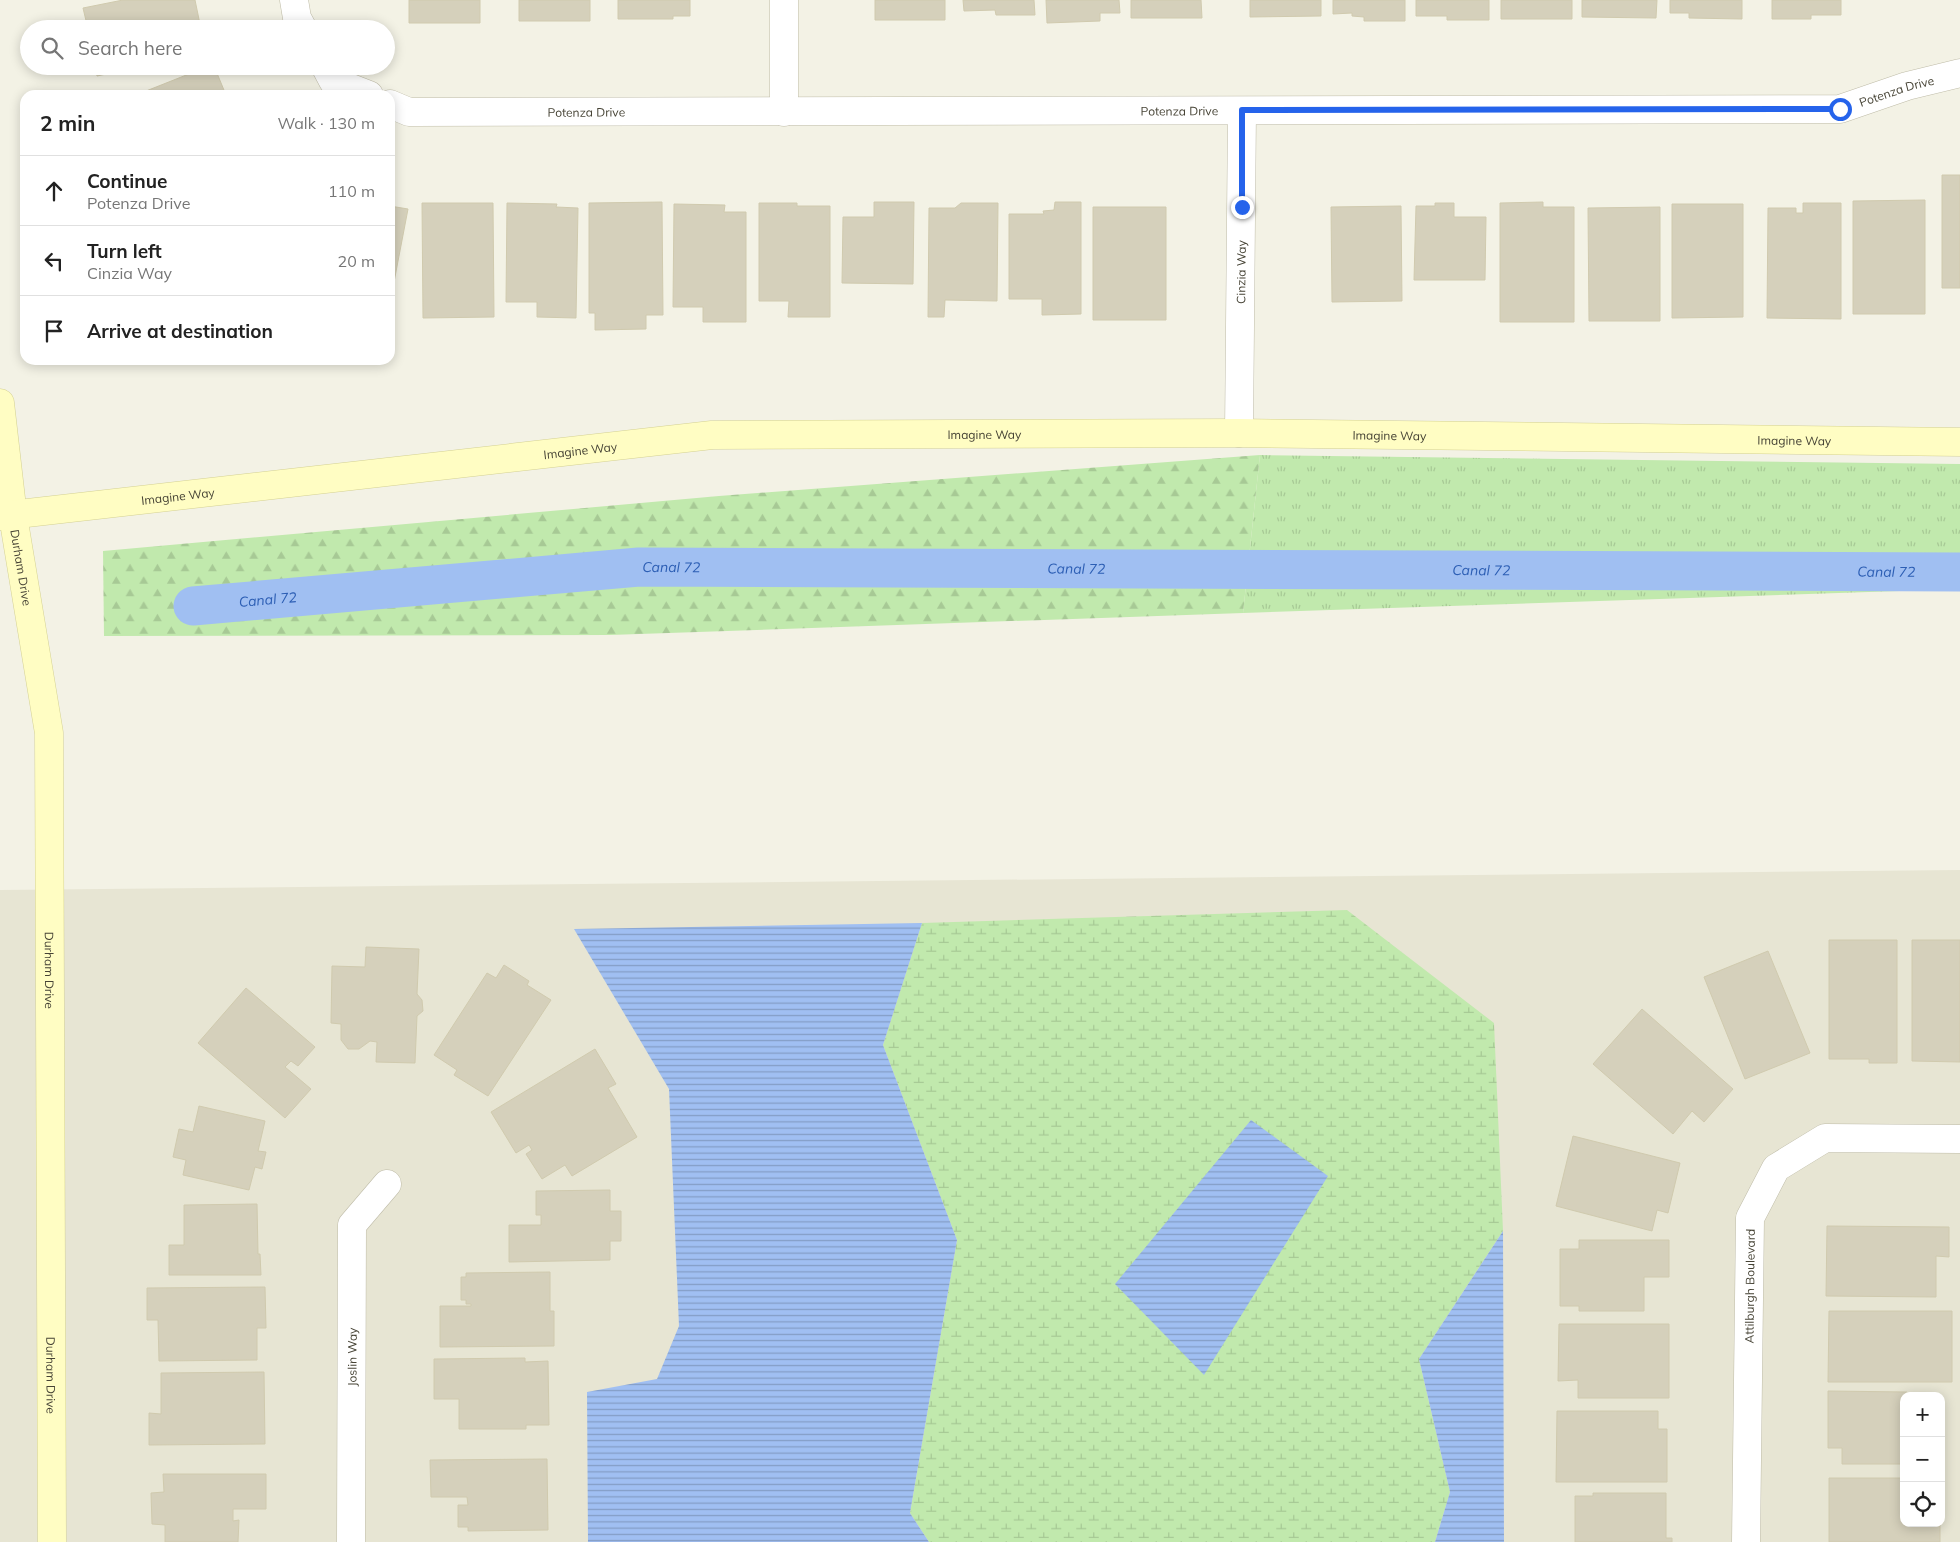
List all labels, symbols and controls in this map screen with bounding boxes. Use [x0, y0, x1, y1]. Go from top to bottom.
search box [20, 20, 395, 75]
icon: search [38, 34, 66, 62]
text: Search here [78, 36, 182, 60]
street label: Potenza Drive [1857, 72, 1935, 109]
route start [1829, 98, 1852, 121]
street label: Potenza Drive [1141, 103, 1218, 118]
street label: Potenza Drive [548, 104, 625, 119]
text: 2 min [40, 110, 95, 136]
text: Walk · 130 m [277, 113, 375, 133]
text: Continue [87, 169, 167, 193]
icon: ahead [40, 177, 68, 205]
text: 110 m [328, 181, 375, 201]
text: Potenza Drive [87, 193, 190, 213]
route end [1231, 196, 1254, 219]
text: Turn left [87, 239, 162, 263]
street label: Cinzia Way [1233, 239, 1248, 304]
icon: left [40, 247, 68, 275]
text: 20 m [338, 251, 375, 271]
text: Cinzia Way [87, 263, 172, 283]
icon: arrive [40, 317, 68, 345]
text: Arrive at destination [87, 319, 273, 343]
street label: Imagine Way [947, 426, 1022, 442]
street label: Imagine Way [1352, 427, 1427, 443]
street label: Imagine Way [1757, 432, 1832, 448]
street label: Imagine Way [543, 438, 618, 462]
street label: Imagine Way [140, 484, 216, 507]
street label: Durham Drive [8, 528, 35, 607]
water label: Canal 72 [642, 558, 700, 576]
water label: Canal 72 [1047, 560, 1105, 578]
water label: Canal 72 [1452, 561, 1510, 579]
water label: Canal 72 [1857, 563, 1915, 581]
water label: Canal 72 [238, 588, 297, 611]
street label: Durham Drive [42, 932, 58, 1009]
street label: Attilburgh Boulevard [1741, 1229, 1757, 1343]
street label: Joslin Way [344, 1327, 359, 1386]
street label: Durham Drive [44, 1337, 59, 1414]
map controls [1900, 1392, 1945, 1527]
button: + [1900, 1392, 1945, 1437]
button: − [1900, 1437, 1945, 1482]
button: locate [1900, 1482, 1945, 1527]

